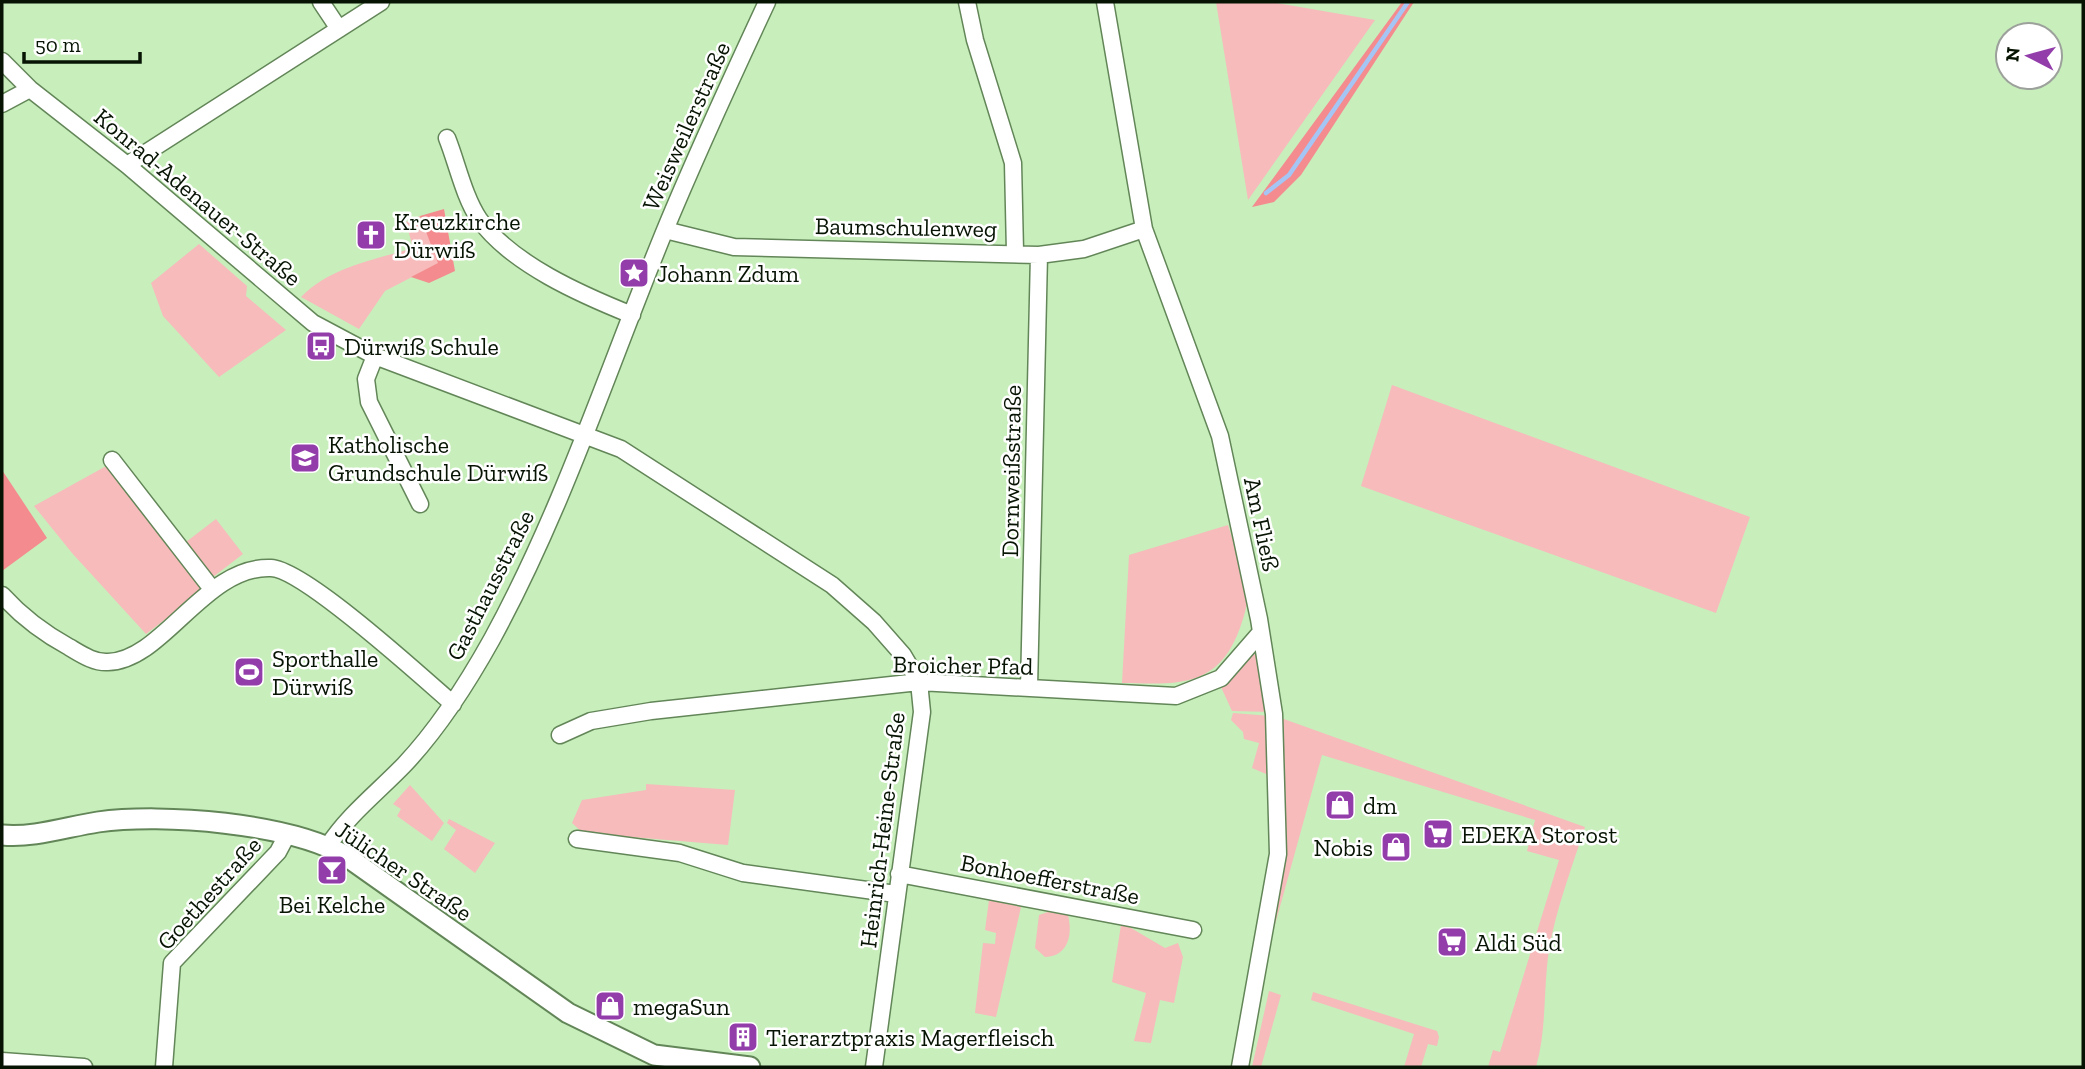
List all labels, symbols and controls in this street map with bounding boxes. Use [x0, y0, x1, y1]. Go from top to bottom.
scale bar [24, 21, 140, 65]
north arrow [1994, 21, 2064, 91]
text: 50 m [35, 32, 81, 57]
street label: Weisweilerstraße [636, 37, 736, 215]
text: N [2000, 46, 2025, 63]
street label: Konrad-Adenauer-Straße [88, 102, 308, 292]
place label: Kreuzkirche Dürwiß [394, 207, 520, 264]
street label: Baumschulenweg [815, 211, 997, 243]
church icon: Kreuzkirche Dürwiß [354, 218, 388, 252]
place icon: Johann Zdum [617, 256, 651, 290]
place label: Johann Zdum [657, 259, 799, 288]
bus stop icon: Dürwiß Schule [304, 329, 338, 363]
place label: Dürwiß Schule [344, 332, 499, 361]
street label: Dornweißstraße [995, 385, 1027, 557]
place label: Katholische Grundschule Dürwiß [328, 430, 548, 487]
school or university icon: Katholische Grundschule Dürwiß [288, 441, 322, 475]
street label: Am Fließ [1238, 474, 1286, 574]
street label: Gasthausstraße [440, 505, 540, 665]
place label: Sporthalle Dürwiß [272, 644, 378, 701]
street label: Broicher Pfad [892, 649, 1034, 681]
sports icon: Sporthalle Dürwiß [232, 655, 266, 689]
street label: Heinrich-Heine-Straße [853, 710, 911, 950]
shop icon: dm [1323, 788, 1357, 822]
place label: dm [1363, 791, 1397, 820]
street label: Jülicher Straße [330, 815, 478, 927]
supermarket icon: EDEKA Storost [1421, 817, 1455, 851]
place label: EDEKA Storost [1461, 820, 1617, 849]
shop icon: Nobis [1379, 830, 1413, 864]
street label: Goethestraße [151, 831, 267, 955]
place label: Nobis [1313, 833, 1373, 862]
street label: Bonhoefferstraße [958, 847, 1142, 911]
bar icon: Bei Kelche [315, 853, 349, 887]
place label: Bei Kelche [279, 890, 385, 919]
supermarket icon: Aldi Süd [1435, 925, 1469, 959]
place label: Aldi Süd [1475, 928, 1562, 957]
shop icon: megaSun [593, 989, 627, 1023]
place label: megaSun [633, 992, 730, 1021]
building icon: Tierarztpraxis Magerfleisch [726, 1020, 760, 1054]
place label: Tierarztpraxis Magerfleisch [766, 1023, 1055, 1052]

